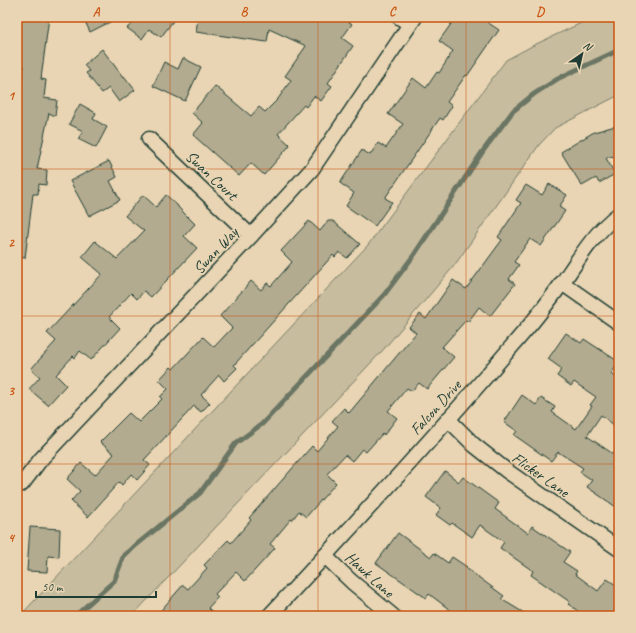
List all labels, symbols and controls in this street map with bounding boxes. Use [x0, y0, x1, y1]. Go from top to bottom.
text: A [93, 4, 101, 20]
text: B [241, 4, 249, 20]
text: C [389, 4, 397, 20]
text: D [536, 4, 545, 20]
north arrow [562, 34, 602, 74]
text: N [581, 38, 596, 55]
text: 1 [8, 88, 16, 104]
street label: Swan Court [181, 147, 243, 206]
street label: Swan Way [189, 222, 244, 278]
text: 2 [8, 235, 15, 251]
street label: Falcon Drive [406, 375, 467, 439]
text: 3 [8, 383, 15, 399]
street label: Flicker Lane [508, 448, 574, 503]
text: 4 [8, 530, 16, 546]
street label: Hawk Lane [341, 547, 399, 603]
scale bar [36, 573, 156, 599]
text: 50 m [42, 579, 64, 595]

